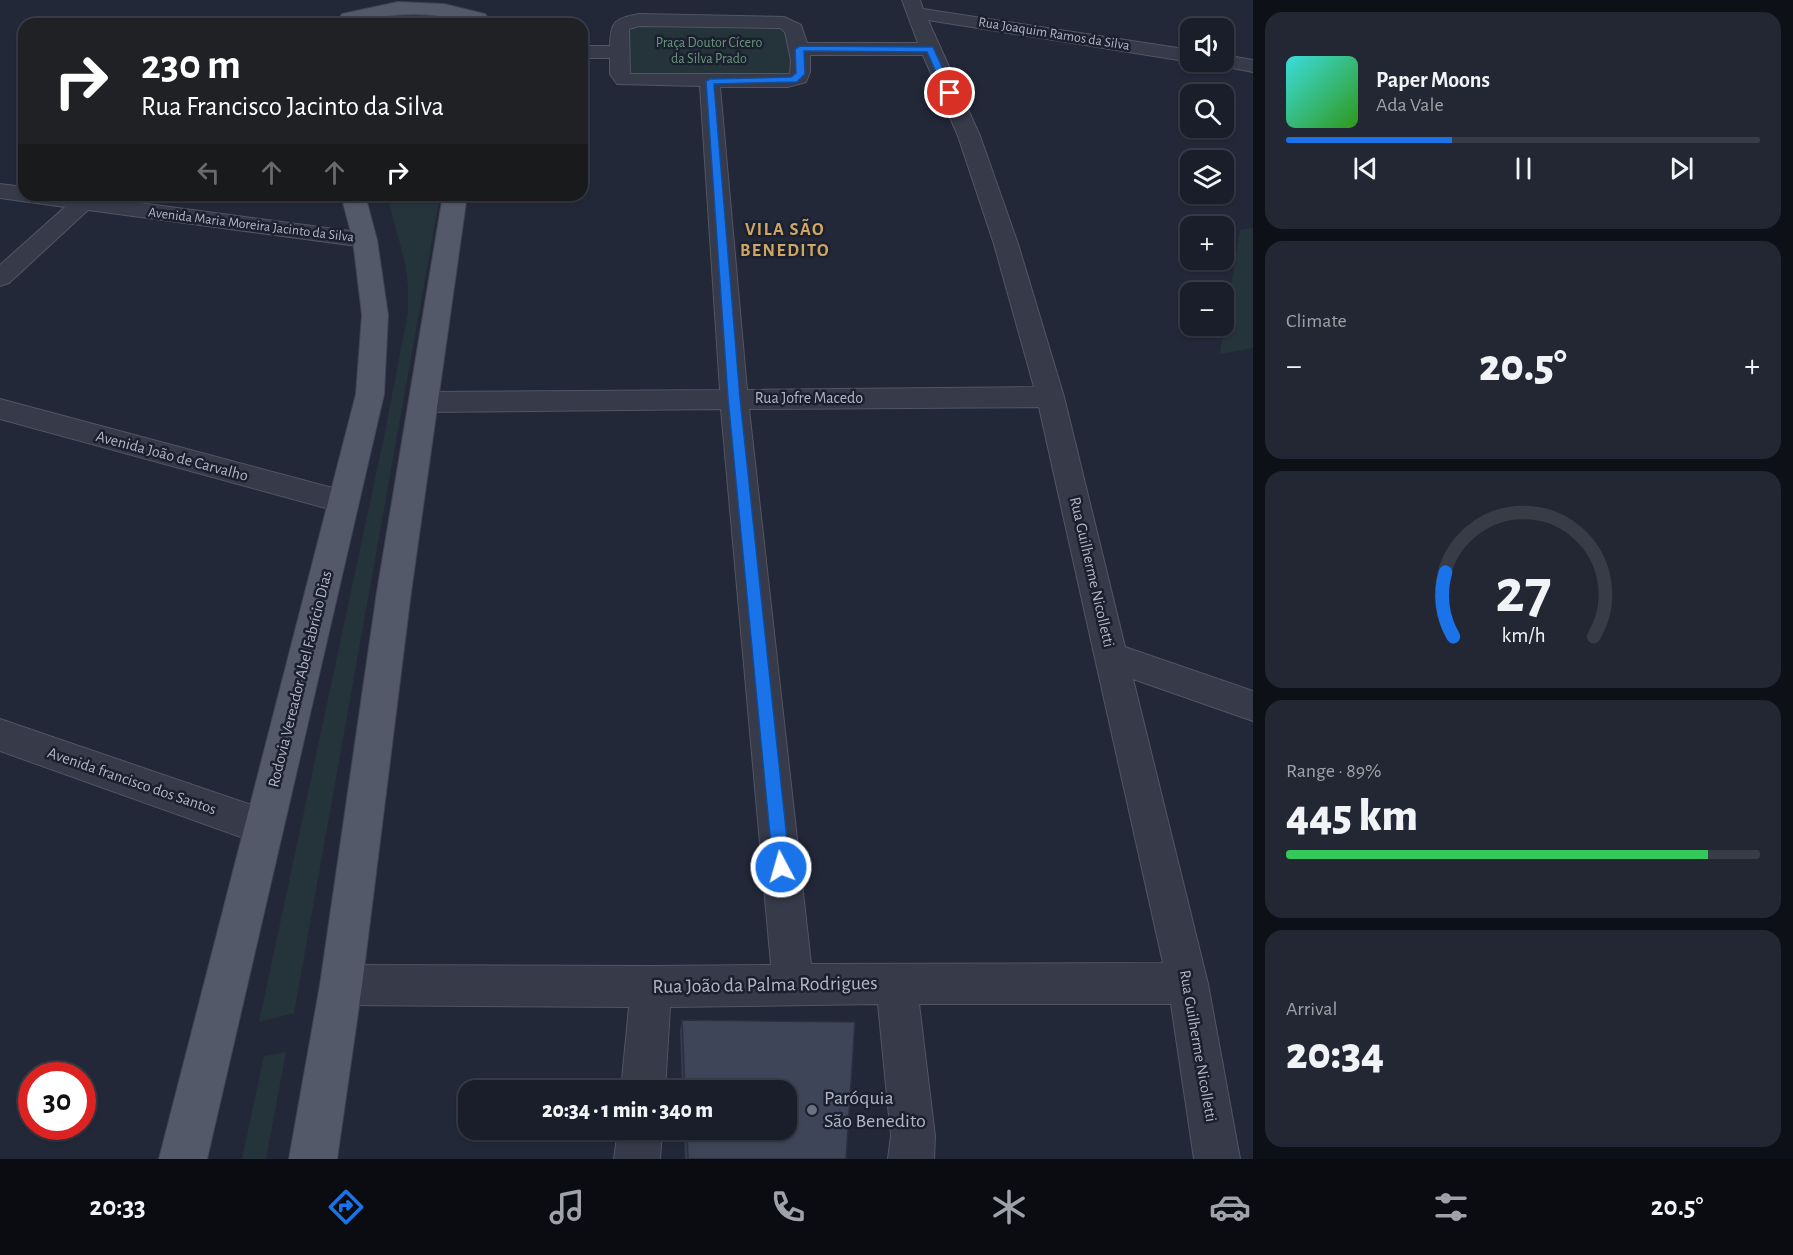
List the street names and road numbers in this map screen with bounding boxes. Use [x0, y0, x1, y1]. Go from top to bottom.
street label: Rua Joaquim Ramos da Silva [977, 15, 1131, 53]
street label: Avenida Maria Moreira Jacinto da Silva [147, 205, 355, 245]
street label: Rua Jofre Macedo [755, 390, 863, 406]
street label: Avenida João de Carvalho [94, 428, 250, 484]
street label: Rua Guilherme Nicolletti [1067, 495, 1117, 649]
street label: Rodovia Vereador Abel Fabrício Dias [265, 569, 335, 789]
street label: Avenida francisco dos Santos [46, 745, 219, 817]
street label: Rua Guilherme Nicolletti [1177, 969, 1219, 1123]
street label: Rua João da Palma Rodrigues [652, 973, 878, 997]

